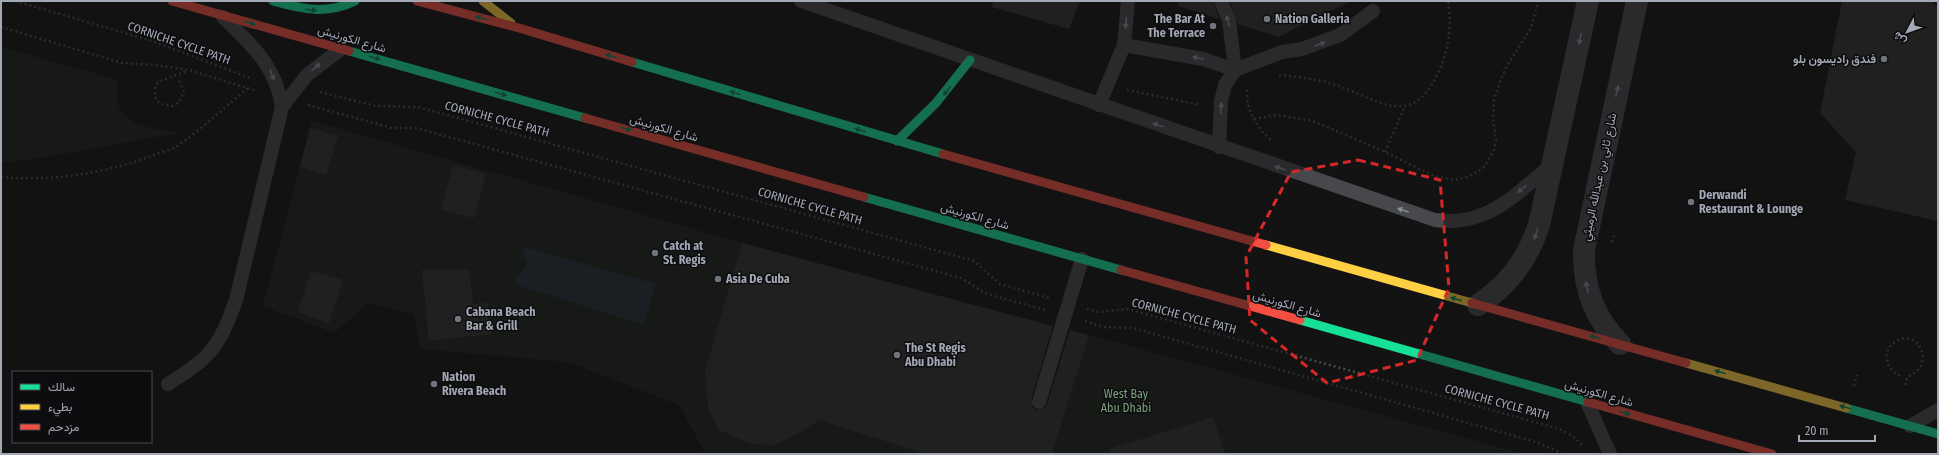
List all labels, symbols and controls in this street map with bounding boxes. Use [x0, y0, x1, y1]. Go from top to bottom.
one-way arrow [305, 7, 317, 13]
place label: The Bar At The Terrace [1147, 12, 1206, 40]
place label: Nation Galleria [1275, 12, 1350, 26]
north arrow [1887, 12, 1927, 52]
marker: Nation Galleria [1262, 14, 1272, 24]
one-way arrow [475, 15, 487, 21]
one-way arrow [1225, 15, 1231, 28]
one-way arrow [1122, 17, 1129, 29]
street label: CORNICHE CYCLE PATH [126, 19, 232, 67]
one-way arrow [245, 20, 257, 26]
marker: The Bar At The Terrace [1208, 21, 1218, 31]
street label: شارع الكورنيش [316, 23, 388, 57]
text: ش [1891, 29, 1909, 47]
one-way arrow [1576, 33, 1582, 45]
one-way arrow [1314, 40, 1326, 46]
place label: فندق راديسون بلو [1793, 52, 1876, 67]
one-way arrow [604, 53, 616, 59]
marker: فندق راديسون بلو [1879, 54, 1889, 64]
one-way arrow [1192, 55, 1205, 61]
one-way arrow [369, 56, 382, 62]
one-way arrow [312, 63, 321, 72]
one-way arrow [270, 70, 276, 82]
one-way arrow [1615, 85, 1621, 97]
one-way arrow [943, 86, 952, 97]
one-way arrow [729, 90, 741, 96]
one-way arrow [495, 91, 507, 97]
street label: CORNICHE CYCLE PATH [443, 98, 551, 140]
one-way arrow [1217, 102, 1224, 114]
street label: شارع الكورنيش [628, 112, 700, 146]
street label: شارع ثاني بن عبدالله الرميثي [1579, 112, 1622, 243]
one-way arrow [1151, 122, 1163, 128]
one-way arrow [620, 126, 632, 132]
one-way arrow [854, 127, 866, 133]
one-way arrow [1274, 164, 1286, 170]
street label: CORNICHE CYCLE PATH [756, 184, 864, 228]
one-way arrow [1517, 184, 1528, 193]
place label: Derwandi Restaurant & Lounge [1699, 188, 1803, 216]
marker: Derwandi Restaurant & Lounge [1686, 197, 1696, 207]
street label: شارع الكورنيش [939, 200, 1011, 234]
one-way arrow [1397, 207, 1409, 213]
one-way arrow [1533, 229, 1539, 241]
place label: Catch at St. Regis [663, 239, 707, 267]
marker: Catch at St. Regis [650, 248, 660, 258]
place label: Asia De Cuba [725, 272, 790, 286]
marker: Asia De Cuba [713, 274, 723, 284]
one-way arrow [1583, 281, 1589, 294]
street label: شارع الكورنيش [1251, 288, 1323, 322]
street label: CORNICHE CYCLE PATH [1130, 295, 1238, 337]
one-way arrow [1450, 296, 1462, 302]
place label: Cabana Beach Bar & Grill [466, 305, 535, 333]
marker: Cabana Beach Bar & Grill [453, 314, 463, 324]
one-way arrow [1589, 334, 1601, 340]
place label: The St Regis Abu Dhabi [904, 341, 966, 369]
marker: The St Regis Abu Dhabi [892, 350, 902, 360]
one-way arrow [1714, 369, 1726, 375]
place label: Nation Rivera Beach [442, 370, 506, 398]
legend [12, 371, 152, 443]
street label: شارع الكورنيش [1563, 377, 1635, 411]
marker: Nation Rivera Beach [429, 379, 439, 389]
text: سالك [48, 380, 75, 394]
street label: CORNICHE CYCLE PATH [1443, 381, 1551, 423]
park label: West Bay Abu Dhabi [1101, 387, 1151, 415]
text: بطيء [48, 400, 72, 417]
one-way arrow [1839, 404, 1851, 410]
one-way arrow [1619, 410, 1631, 416]
scale bar [1799, 417, 1875, 443]
text: مزدحم [48, 420, 79, 435]
text: 20 m [1805, 424, 1829, 438]

